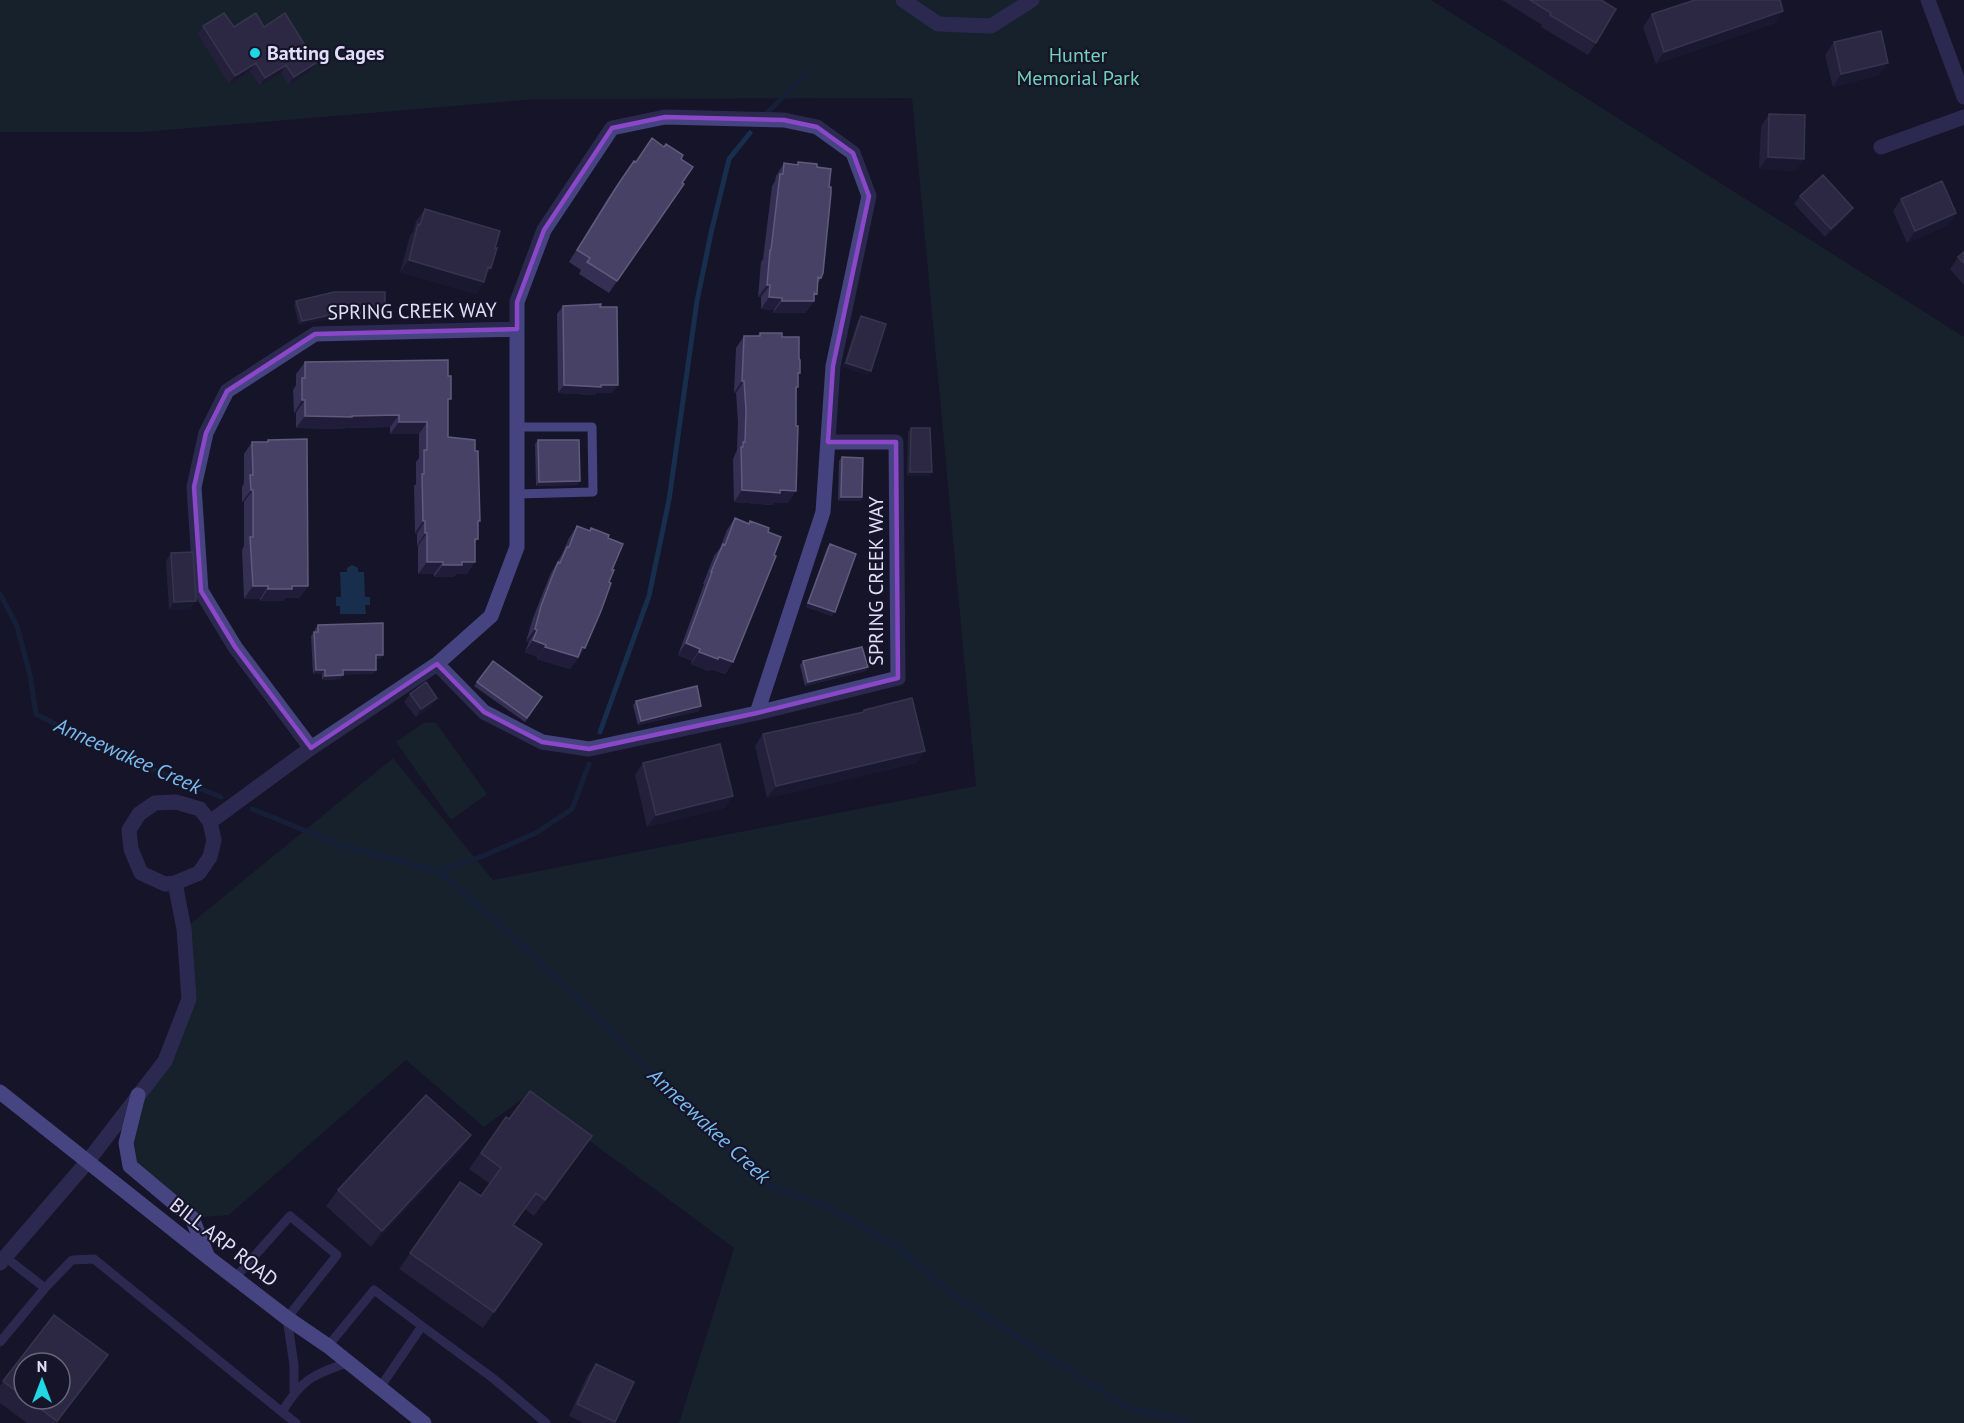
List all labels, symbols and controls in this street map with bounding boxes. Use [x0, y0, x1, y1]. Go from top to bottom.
place label: Batting Cages [267, 40, 385, 66]
park label: Hunter Memorial Park [1017, 42, 1140, 91]
marker: Batting Cages [248, 46, 262, 60]
street label: SPRING CREEK WAY [327, 297, 498, 325]
street label: SPRING CREEK WAY [863, 495, 889, 666]
water label: Anneewakee Creek [50, 711, 207, 801]
water label: Anneewakee Creek [642, 1061, 778, 1190]
street label: BILL ARP ROAD [165, 1192, 283, 1292]
north arrow [12, 1351, 72, 1411]
text: N [37, 1356, 47, 1376]

